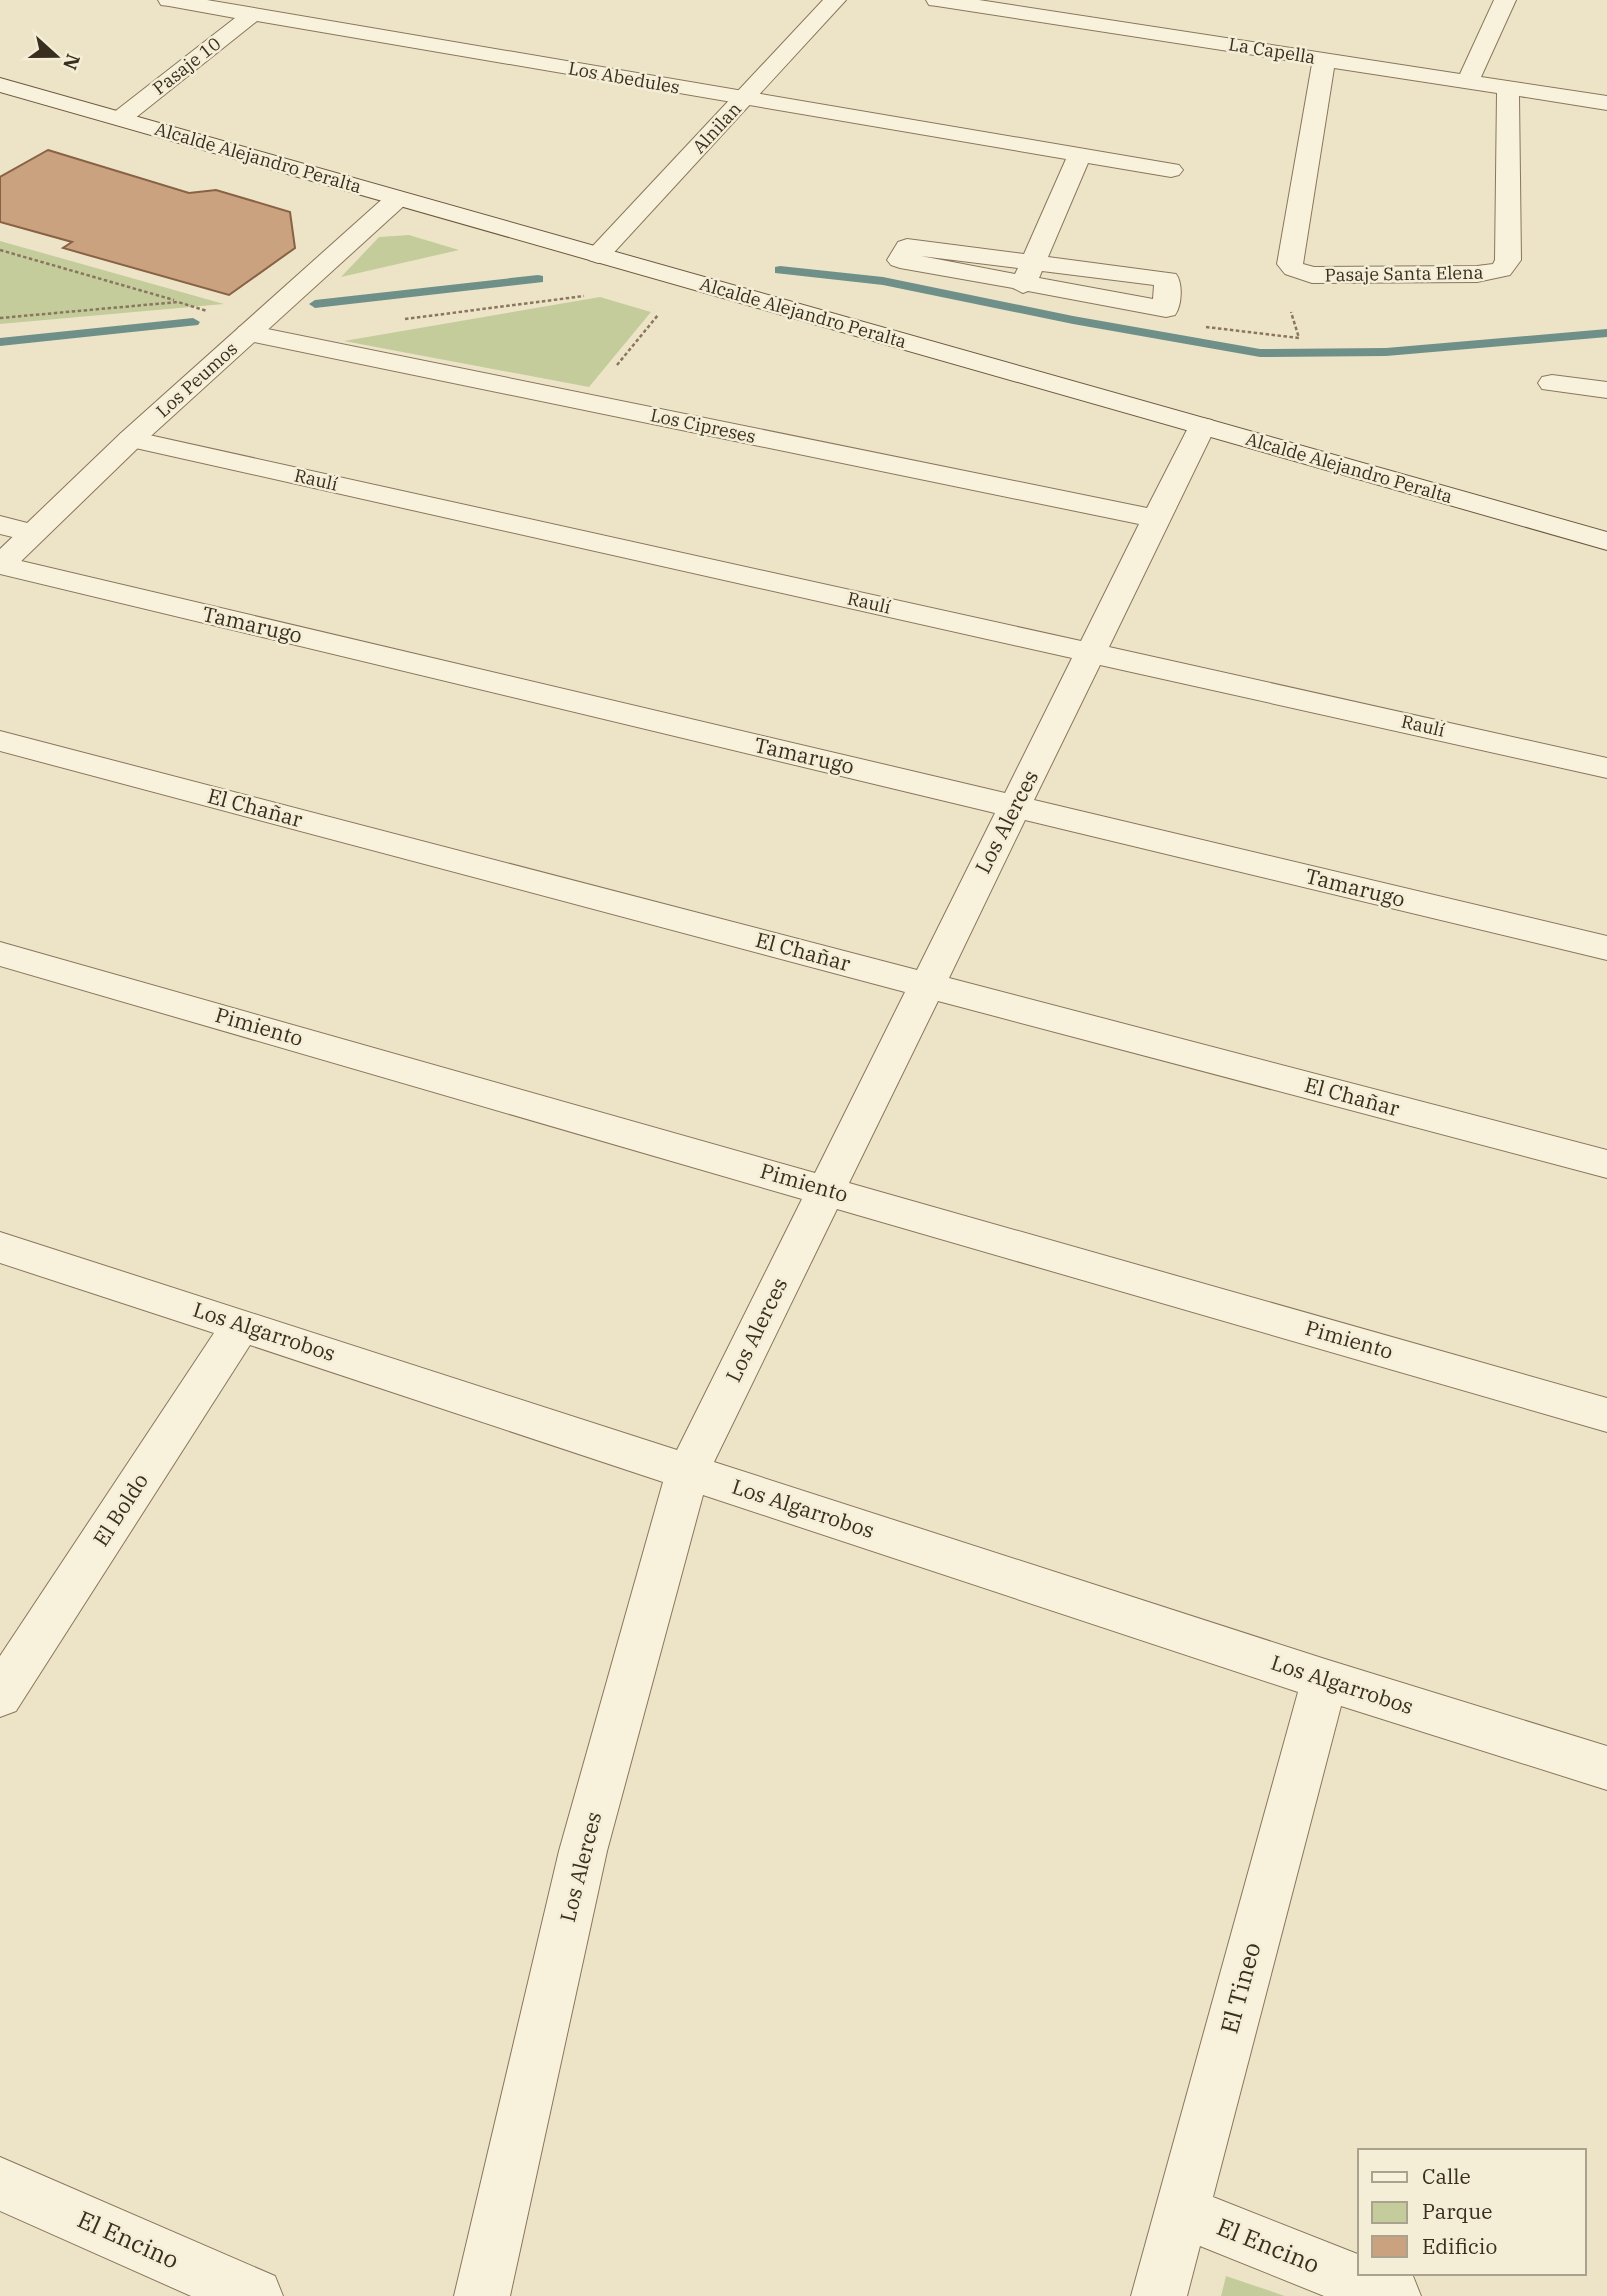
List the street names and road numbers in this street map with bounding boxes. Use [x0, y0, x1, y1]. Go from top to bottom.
street label: Pasaje 10 [148, 32, 225, 99]
street label: La Capella [1227, 32, 1317, 69]
street label: Los Abedules [567, 56, 682, 99]
street label: Alnilan [687, 97, 746, 158]
street label: Alcalde Alejandro Peralta [152, 117, 364, 198]
street label: Pasaje Santa Elena [1324, 261, 1484, 286]
street label: Alcalde Alejandro Peralta [697, 272, 909, 353]
street label: Los Peumos [151, 337, 242, 422]
street label: Los Cipreses [648, 403, 758, 448]
street label: Alcalde Alejandro Peralta [1243, 427, 1455, 508]
street label: Raulí [292, 463, 340, 496]
street label: Raulí [845, 586, 893, 619]
street label: Tamarugo [200, 599, 305, 649]
street label: Raulí [1399, 709, 1447, 742]
street label: Tamarugo [752, 730, 857, 780]
street label: Los Alerces [968, 765, 1044, 878]
street label: El Chañar [205, 781, 306, 833]
street label: Tamarugo [1303, 861, 1408, 913]
street label: El Chañar [753, 925, 854, 977]
street label: Pimiento [212, 1000, 307, 1052]
street label: El Chañar [1302, 1070, 1403, 1122]
street label: Pimiento [757, 1156, 852, 1208]
street label: Los Alerces [719, 1273, 793, 1386]
street label: Los Algarrobos [190, 1295, 339, 1367]
street label: Pimiento [1302, 1313, 1397, 1365]
street label: El Boldo [86, 1468, 154, 1551]
street label: Los Algarrobos [729, 1472, 878, 1544]
street label: Los Algarrobos [1268, 1648, 1417, 1720]
street label: Los Alerces [553, 1809, 607, 1925]
street label: El Tineo [1213, 1939, 1268, 2037]
street label: El Encino [73, 2203, 184, 2276]
street label: El Encino [1212, 2210, 1324, 2280]

